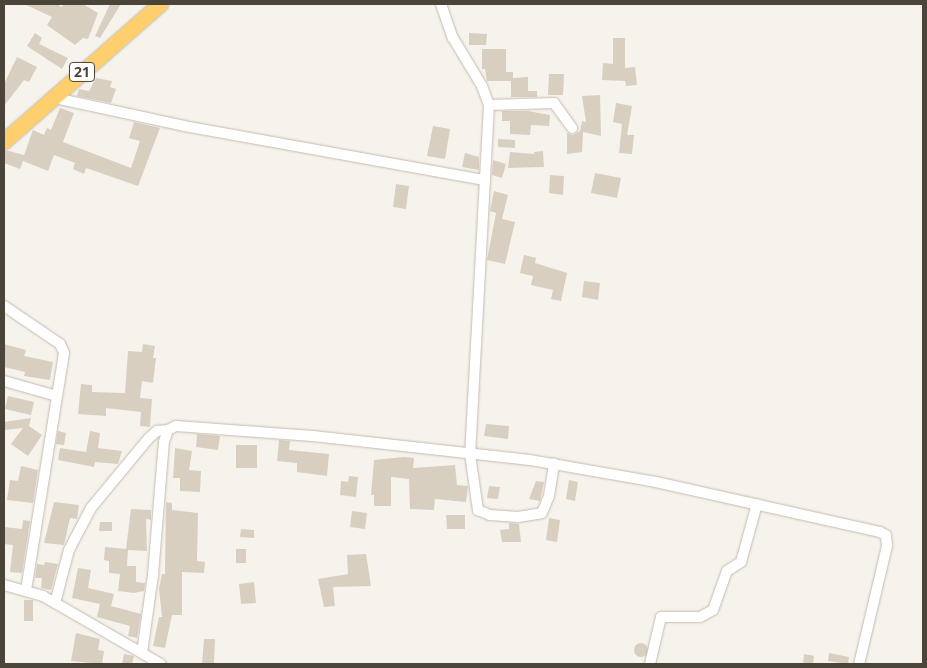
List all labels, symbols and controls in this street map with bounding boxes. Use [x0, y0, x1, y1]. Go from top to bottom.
road number: 21 [68, 61, 96, 84]

